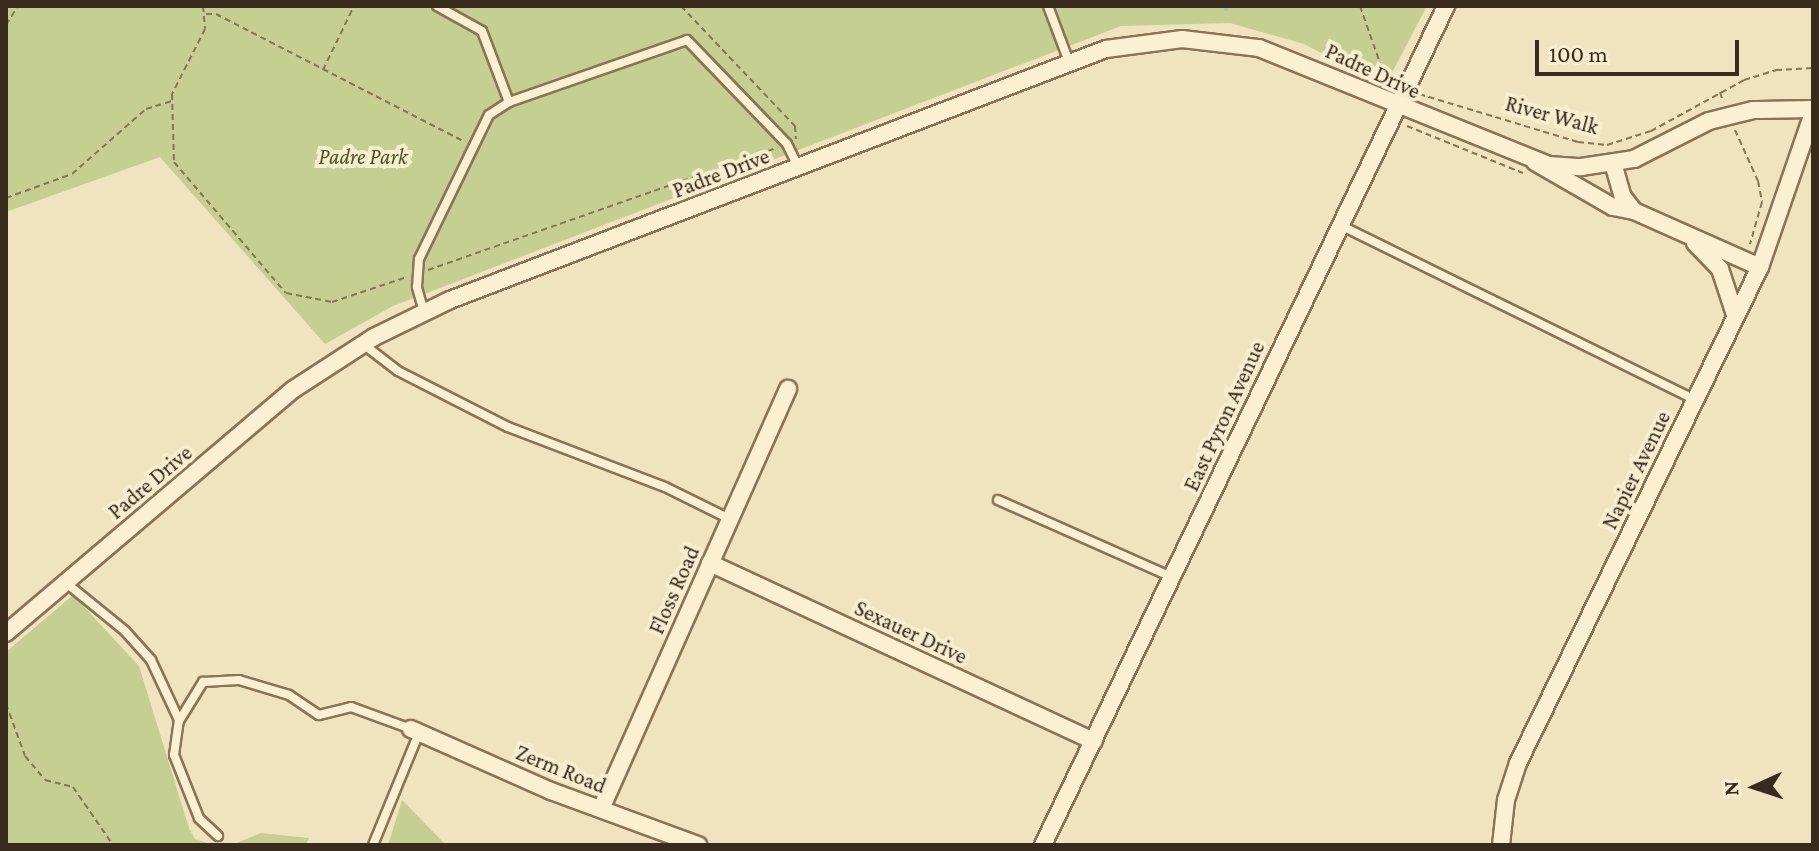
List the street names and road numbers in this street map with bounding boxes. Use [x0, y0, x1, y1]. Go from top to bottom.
street label: Padre Drive [1321, 38, 1425, 104]
street label: River Walk [1503, 90, 1601, 140]
street label: Padre Drive [669, 142, 773, 204]
street label: East Pyron Avenue [1178, 337, 1270, 495]
street label: Napier Avenue [1596, 407, 1676, 533]
street label: Padre Drive [103, 439, 197, 525]
street label: Floss Road [643, 542, 705, 638]
street label: Sexauer Drive [851, 594, 971, 670]
street label: Zerm Road [512, 739, 610, 799]

